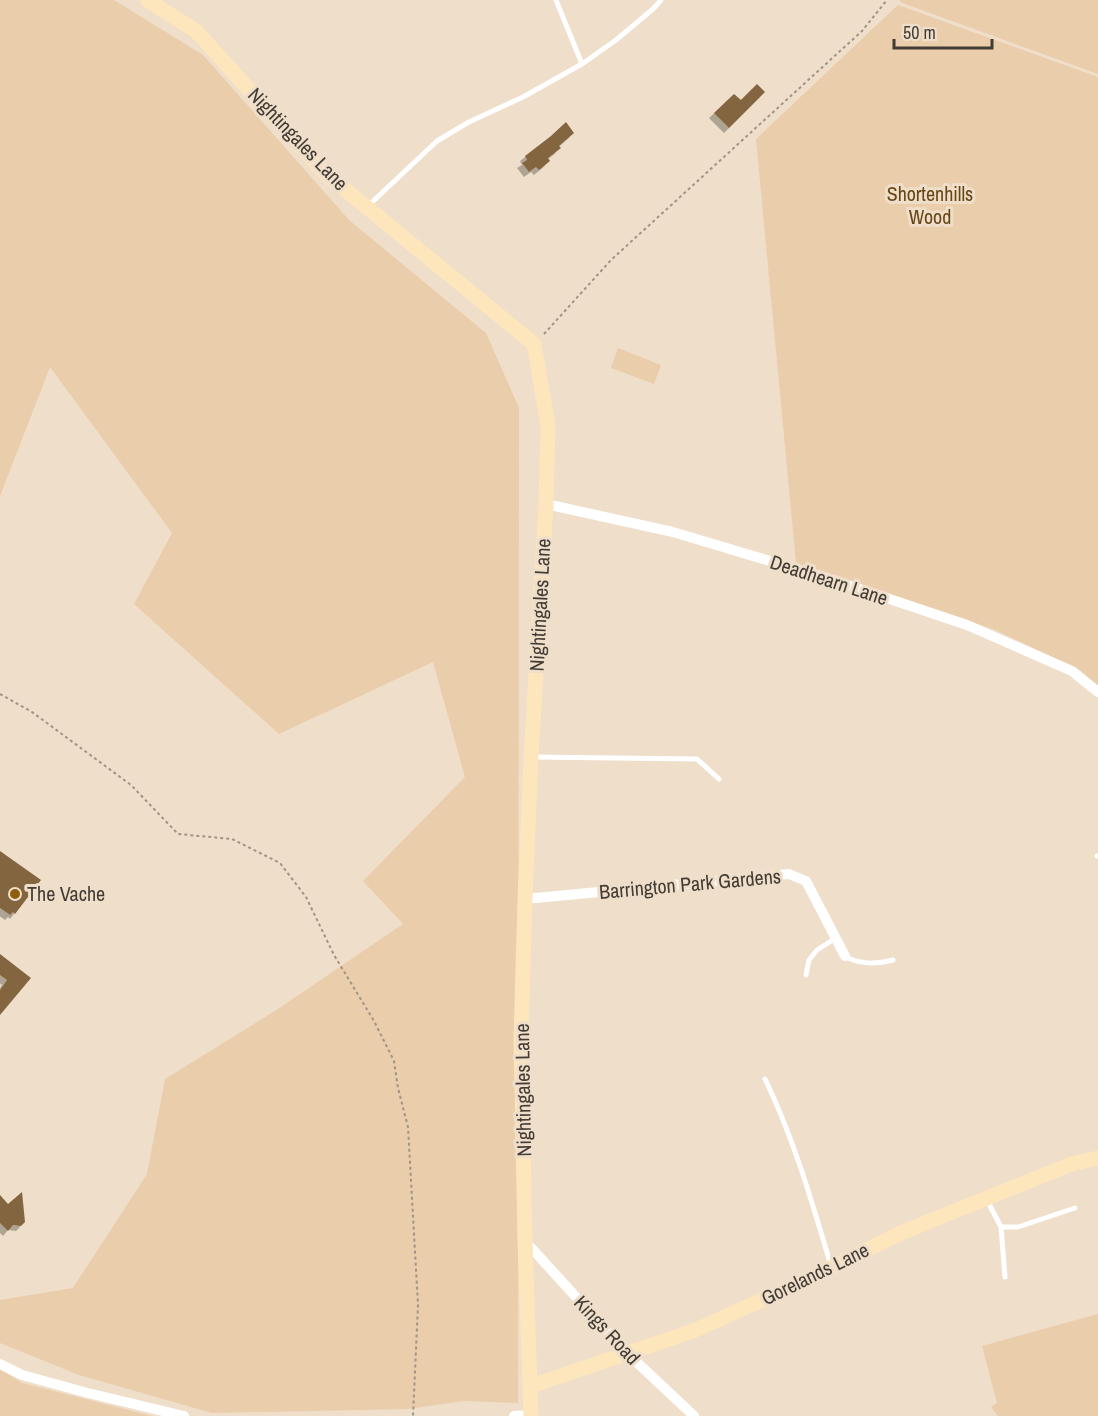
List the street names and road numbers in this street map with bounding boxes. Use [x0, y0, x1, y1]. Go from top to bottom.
street label: Nightingales Lane [242, 81, 354, 196]
street label: Nightingales Lane [523, 538, 556, 672]
street label: Deadhearn Lane [767, 548, 891, 611]
street label: Barrington Park Gardens [598, 862, 782, 905]
street label: Nightingales Lane [508, 1023, 537, 1157]
street label: Gorelands Lane [756, 1236, 873, 1311]
street label: Kings Road [568, 1289, 646, 1370]

